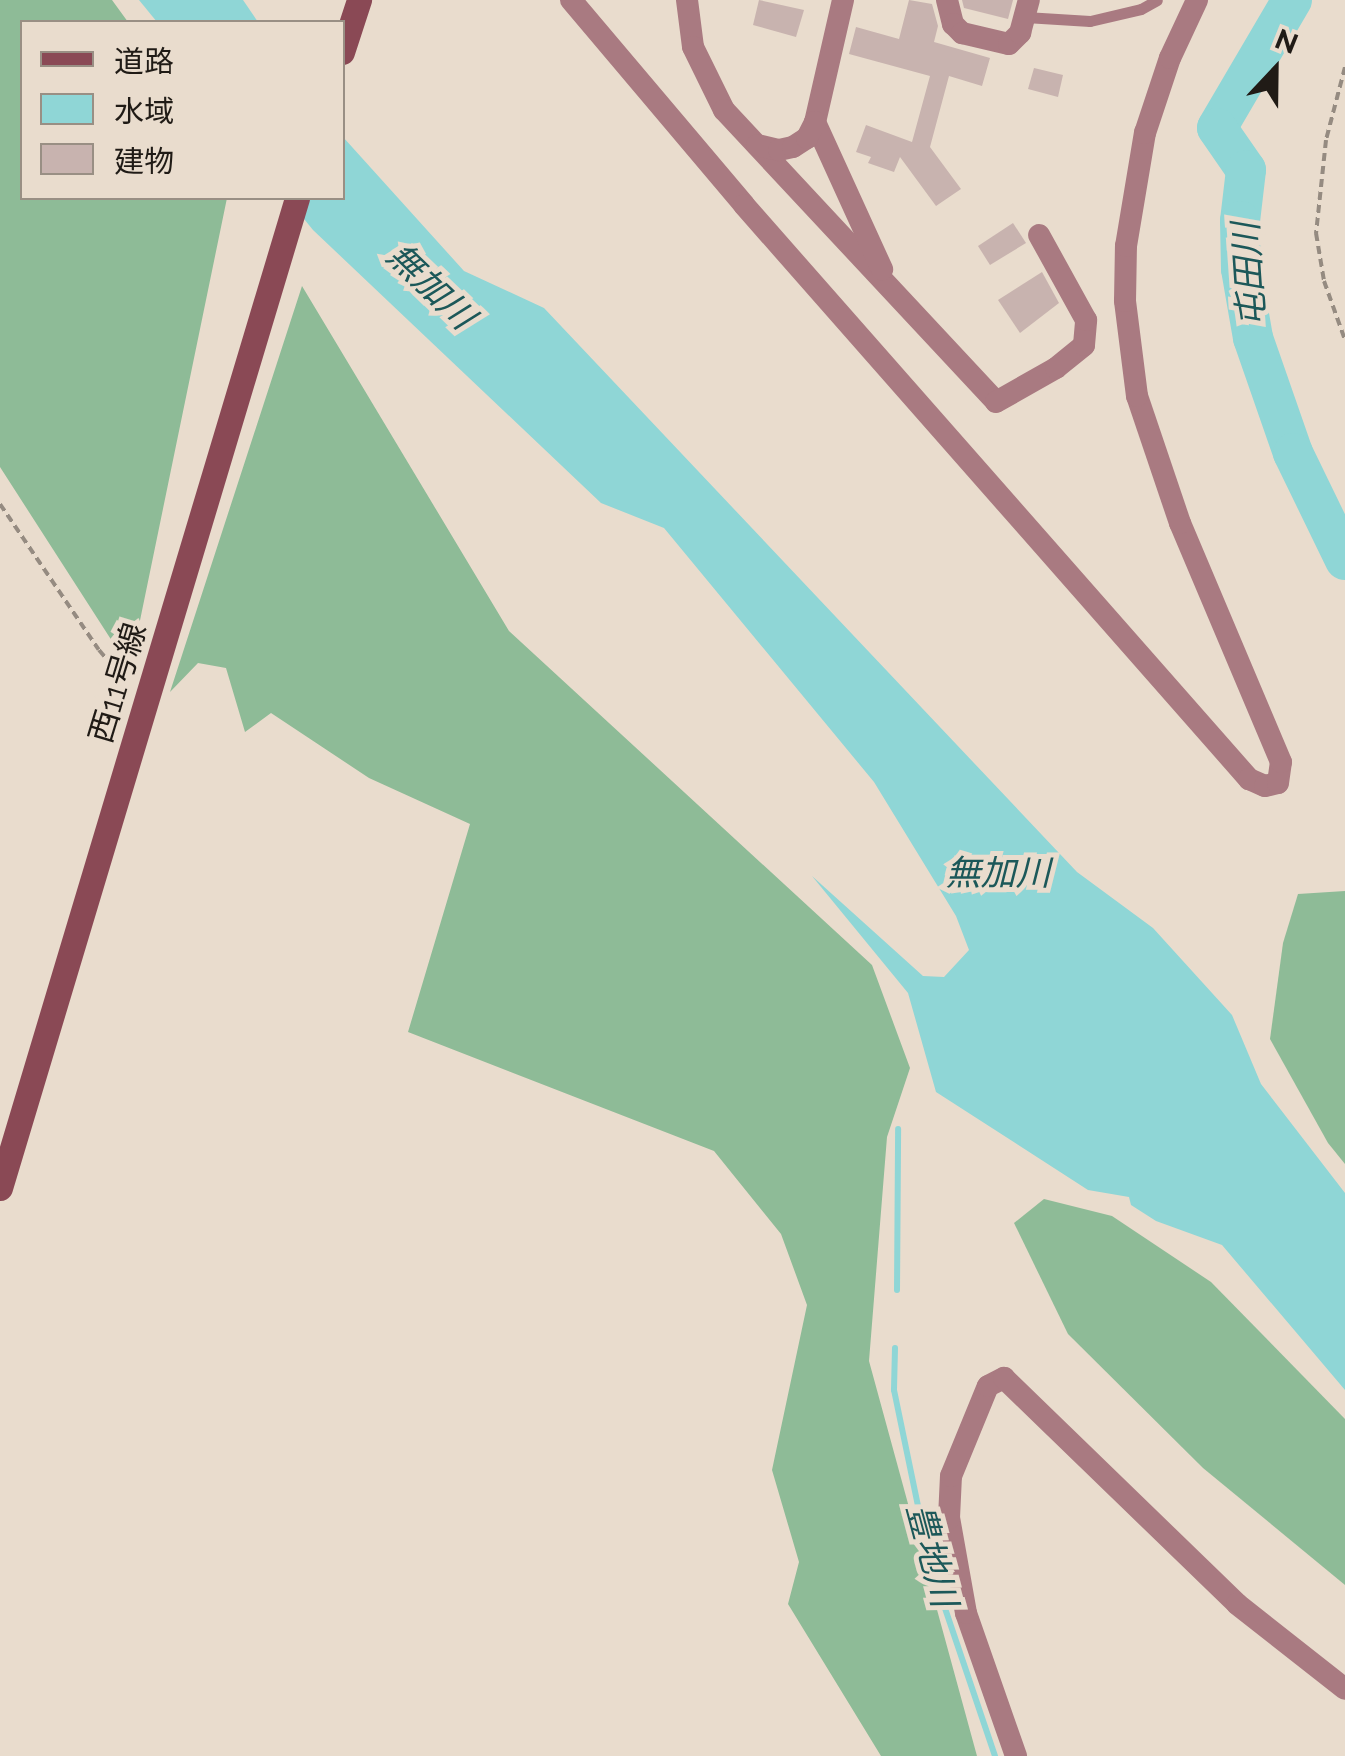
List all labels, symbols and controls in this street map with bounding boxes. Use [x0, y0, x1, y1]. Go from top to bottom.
legend [20, 20, 345, 200]
north arrow [1225, 20, 1325, 120]
text: N [1270, 22, 1303, 61]
text: 道路 [114, 44, 174, 79]
text: 水域 [114, 94, 174, 129]
text: 建物 [114, 144, 174, 179]
water label: 屯田川 [1224, 221, 1274, 329]
water label: 無加川 [379, 234, 483, 338]
street label: 西11号線 [82, 618, 154, 748]
water label: 無加川 [946, 852, 1050, 894]
water label: 豊地川 [898, 1499, 966, 1611]

